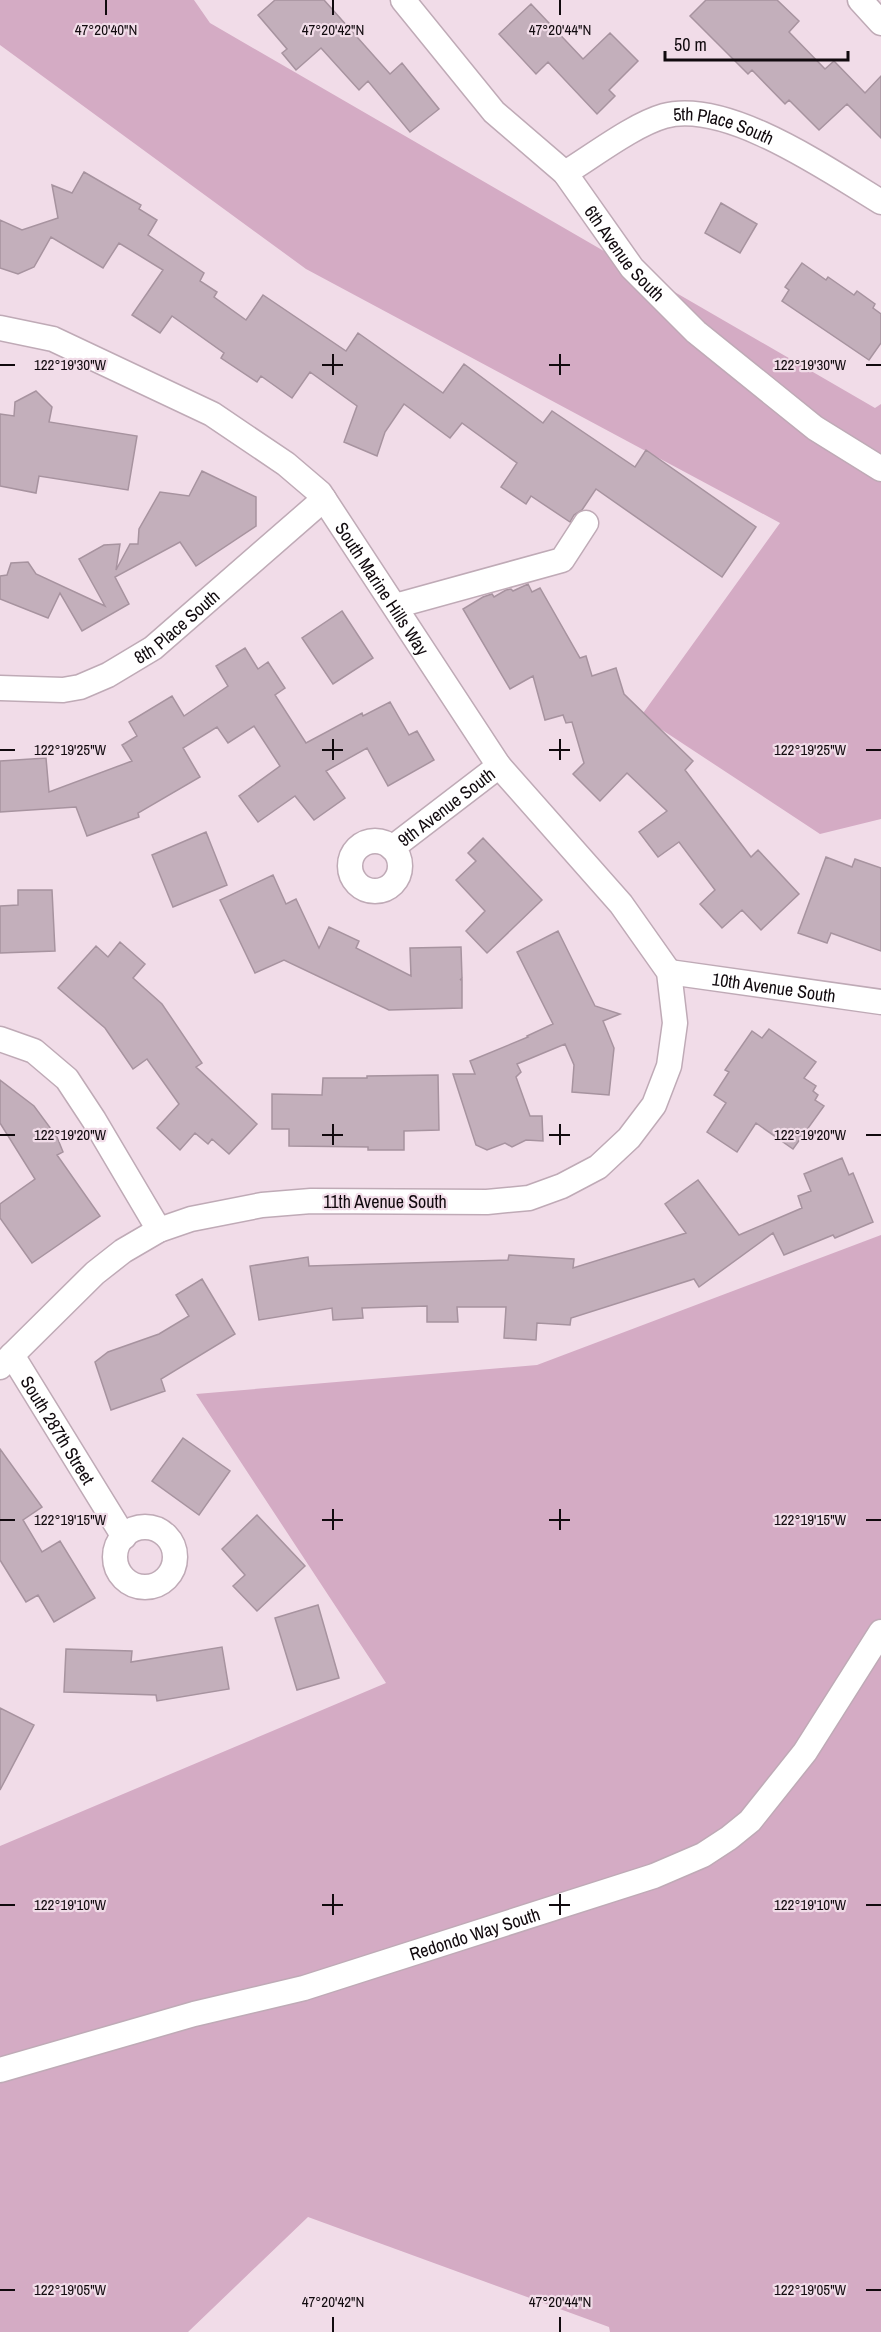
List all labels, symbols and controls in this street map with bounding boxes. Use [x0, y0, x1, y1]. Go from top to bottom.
text: 47°20'40"N [75, 19, 137, 40]
text: 47°20'42"N [302, 19, 364, 40]
text: 47°20'44"N [529, 19, 591, 40]
scale bar [665, 24, 848, 62]
text: 50 m [674, 32, 707, 57]
street label: 5th Place South [672, 101, 778, 150]
street label: 6th Avenue South [579, 200, 671, 307]
text: 122°19'30"W [34, 354, 106, 375]
text: 122°19'30"W [774, 354, 846, 375]
street label: South Marine Hills Way [330, 517, 436, 660]
street label: 8th Place South [129, 583, 225, 669]
text: 122°19'25"W [34, 739, 106, 760]
text: 122°19'25"W [774, 739, 846, 760]
street label: 9th Avenue South [392, 761, 500, 852]
street label: 10th Avenue South [710, 966, 837, 1008]
text: 122°19'20"W [34, 1124, 106, 1145]
text: 122°19'20"W [774, 1124, 846, 1145]
street label: 11th Avenue South [323, 1189, 447, 1214]
street label: South 287th Street [15, 1371, 101, 1489]
text: 122°19'15"W [34, 1509, 106, 1530]
text: 122°19'15"W [774, 1509, 846, 1530]
text: 122°19'10"W [34, 1894, 106, 1915]
text: 122°19'10"W [774, 1894, 846, 1915]
street label: Redondo Way South [406, 1901, 543, 1966]
text: 122°19'05"W [34, 2279, 106, 2300]
text: 122°19'05"W [774, 2279, 846, 2300]
text: 47°20'42"N [302, 2291, 364, 2312]
text: 47°20'44"N [529, 2291, 591, 2312]

